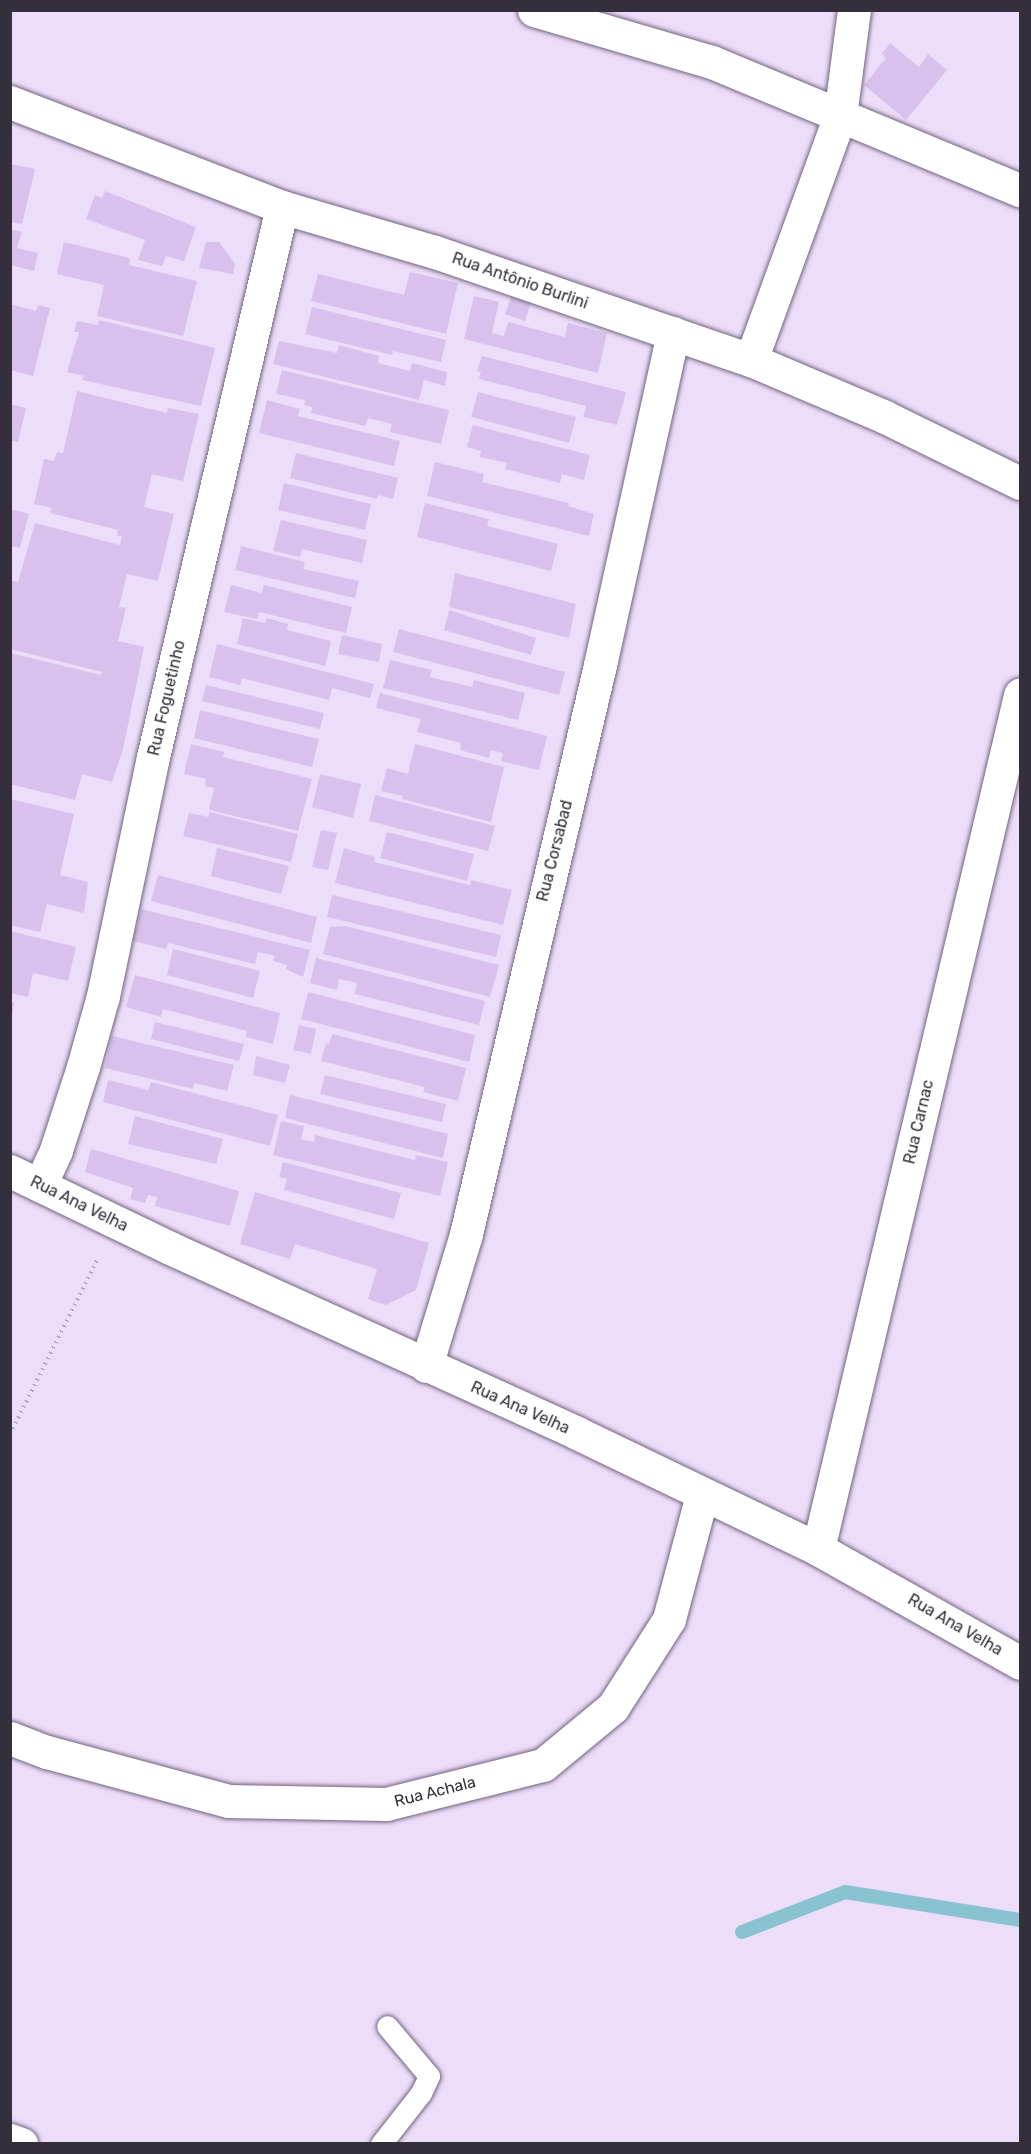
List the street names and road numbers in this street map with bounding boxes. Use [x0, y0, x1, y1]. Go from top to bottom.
street label: Rua Antônio Burlini [449, 249, 591, 313]
street label: Rua Foguetinho [144, 638, 190, 758]
street label: Rua Corsabad [533, 798, 577, 904]
street label: Rua Carnac [900, 1078, 938, 1166]
street label: Rua Ana Velha [27, 1172, 131, 1236]
street label: Rua Ana Velha [467, 1377, 573, 1439]
street label: Rua Ana Velha [904, 1590, 1006, 1660]
street label: Rua Achala [392, 1773, 478, 1811]

